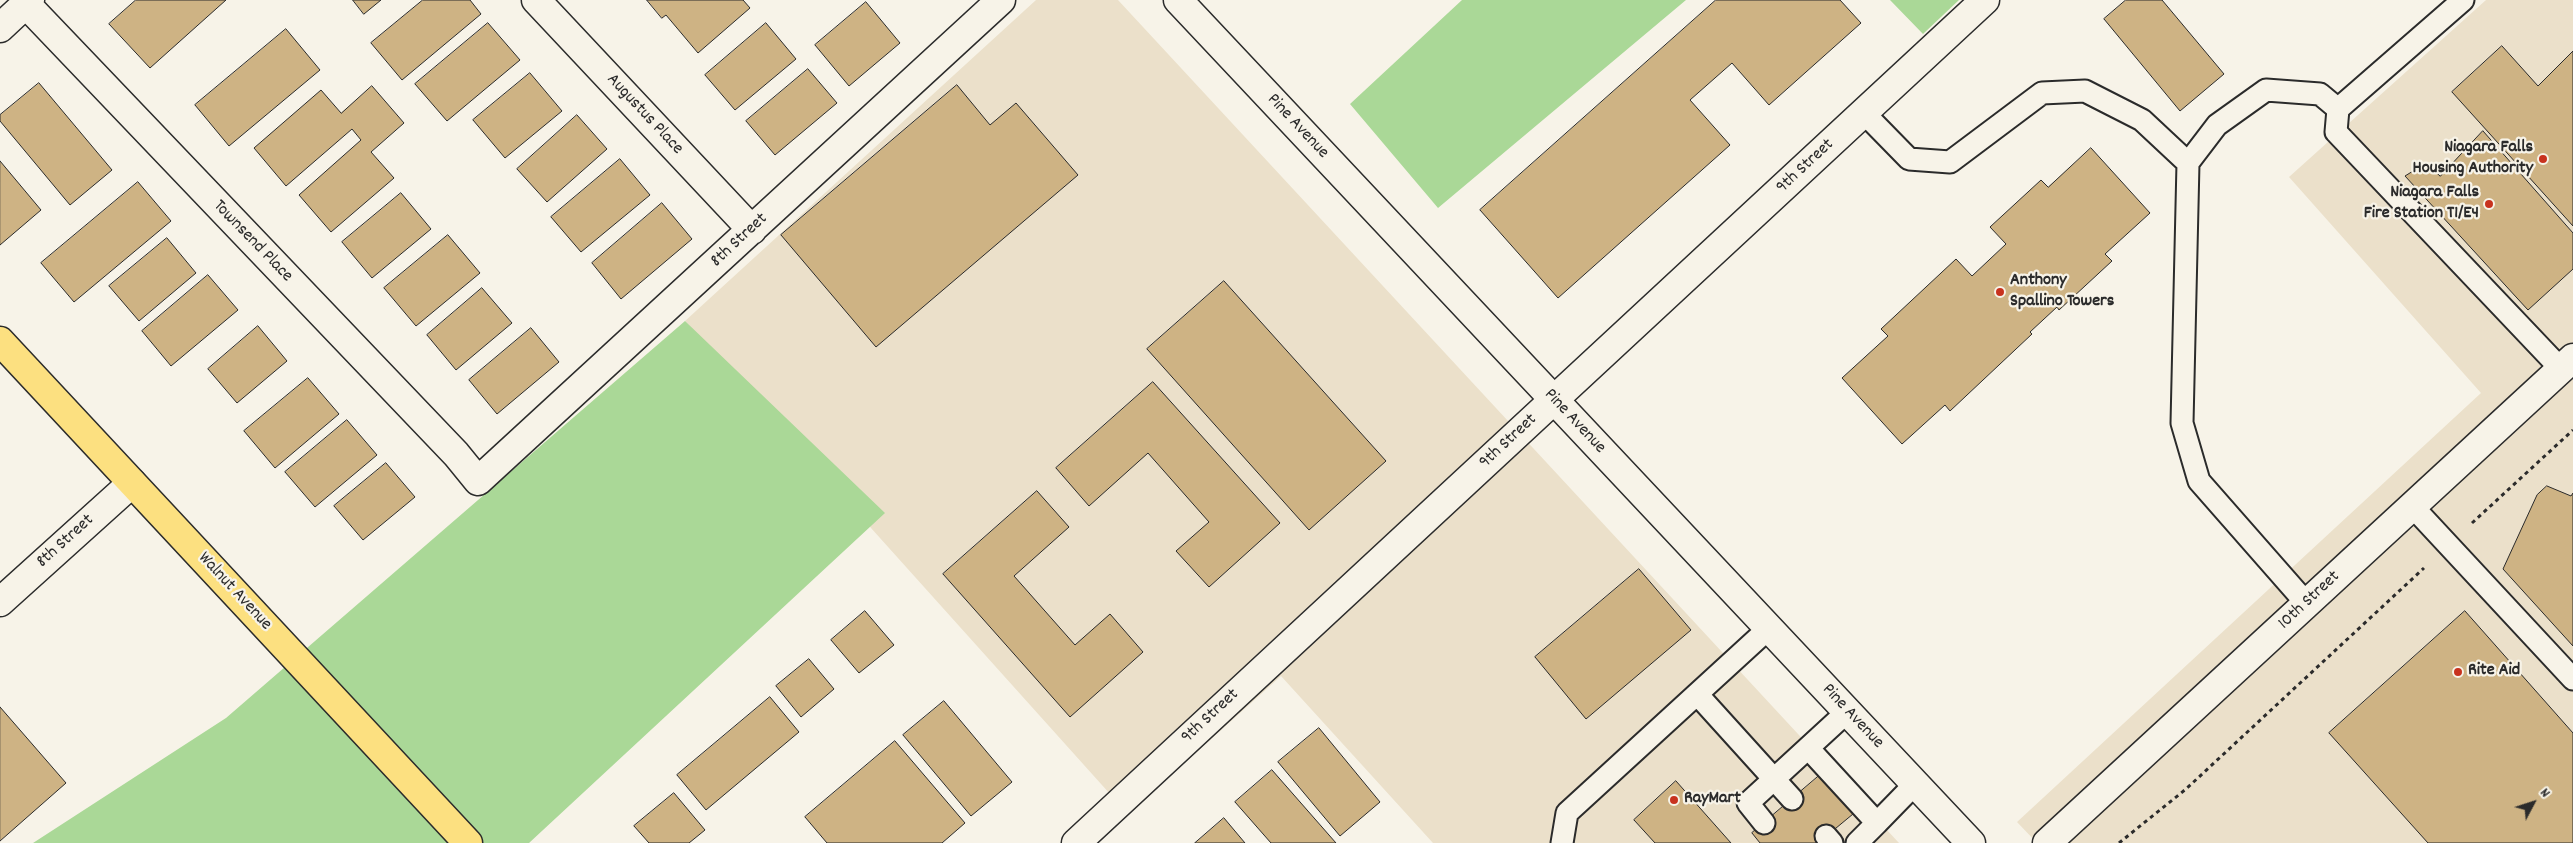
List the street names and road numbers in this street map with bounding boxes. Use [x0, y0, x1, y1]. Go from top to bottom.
street label: Augustus Place [601, 70, 687, 160]
street label: Pine Avenue [1261, 90, 1333, 164]
street label: 9th Street [1773, 135, 1839, 199]
street label: Townsend Place [207, 196, 297, 288]
street label: 8th Street [707, 209, 773, 273]
street label: Pine Avenue [1538, 385, 1610, 459]
street label: 9th Street [1476, 410, 1542, 474]
street label: 8th Street [33, 511, 99, 573]
street label: Walnut Avenue [192, 548, 276, 636]
street label: 10th Street [2275, 567, 2345, 635]
street label: Pine Avenue [1816, 680, 1888, 754]
street label: 9th Street [1178, 685, 1244, 749]

